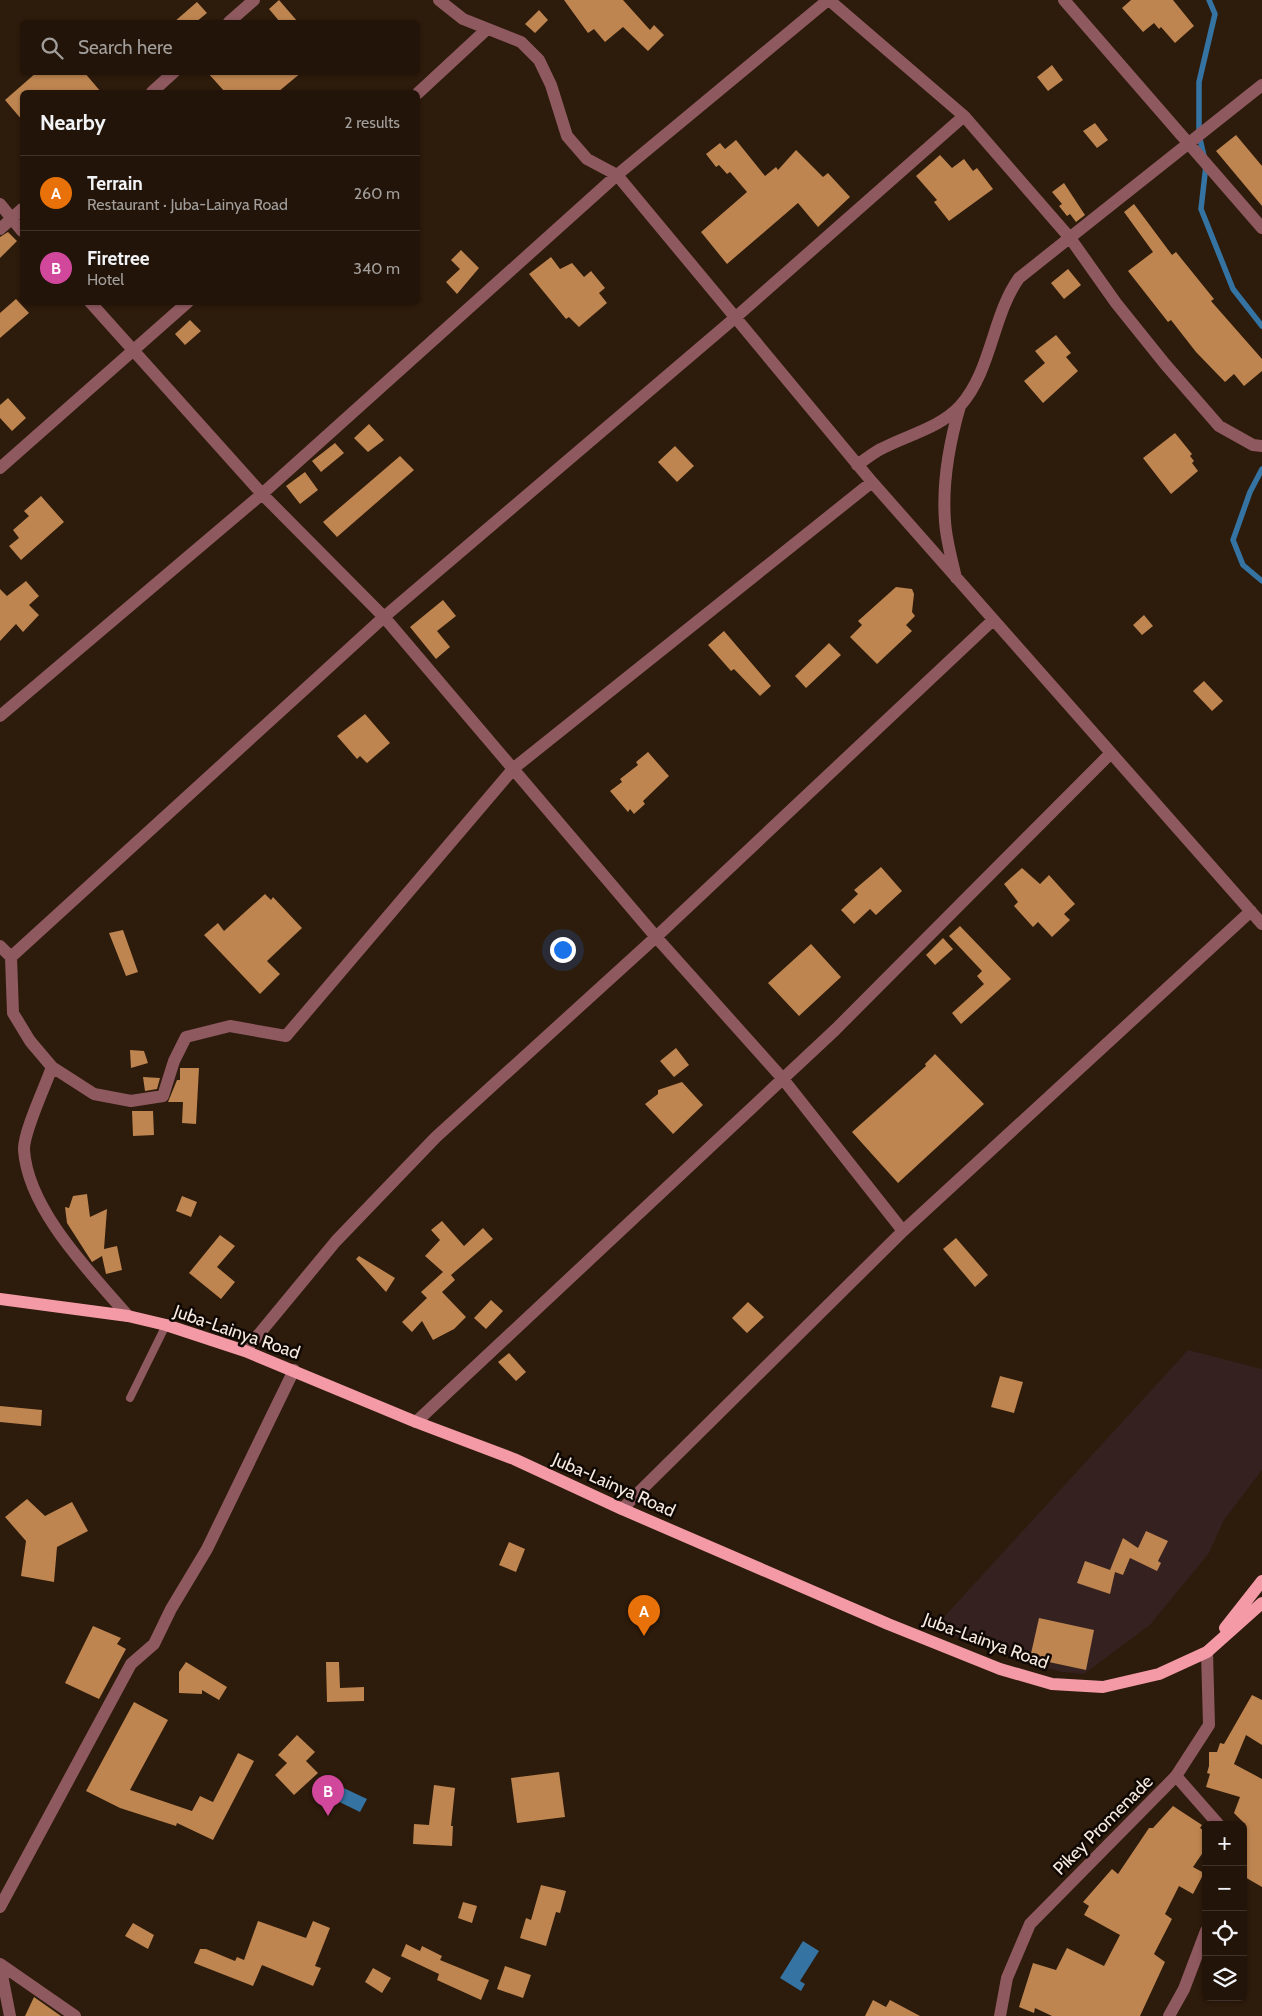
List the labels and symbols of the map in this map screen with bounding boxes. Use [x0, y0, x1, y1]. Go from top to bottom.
your location [550, 937, 576, 963]
street label: Juba-Lainya Road [170, 1300, 303, 1364]
street label: Juba-Lainya Road [548, 1448, 679, 1522]
pin: A [628, 1595, 660, 1636]
street label: Juba-Lainya Road [919, 1608, 1052, 1674]
street label: Pikey Promenade [1048, 1770, 1158, 1880]
pin: B [312, 1775, 344, 1816]

